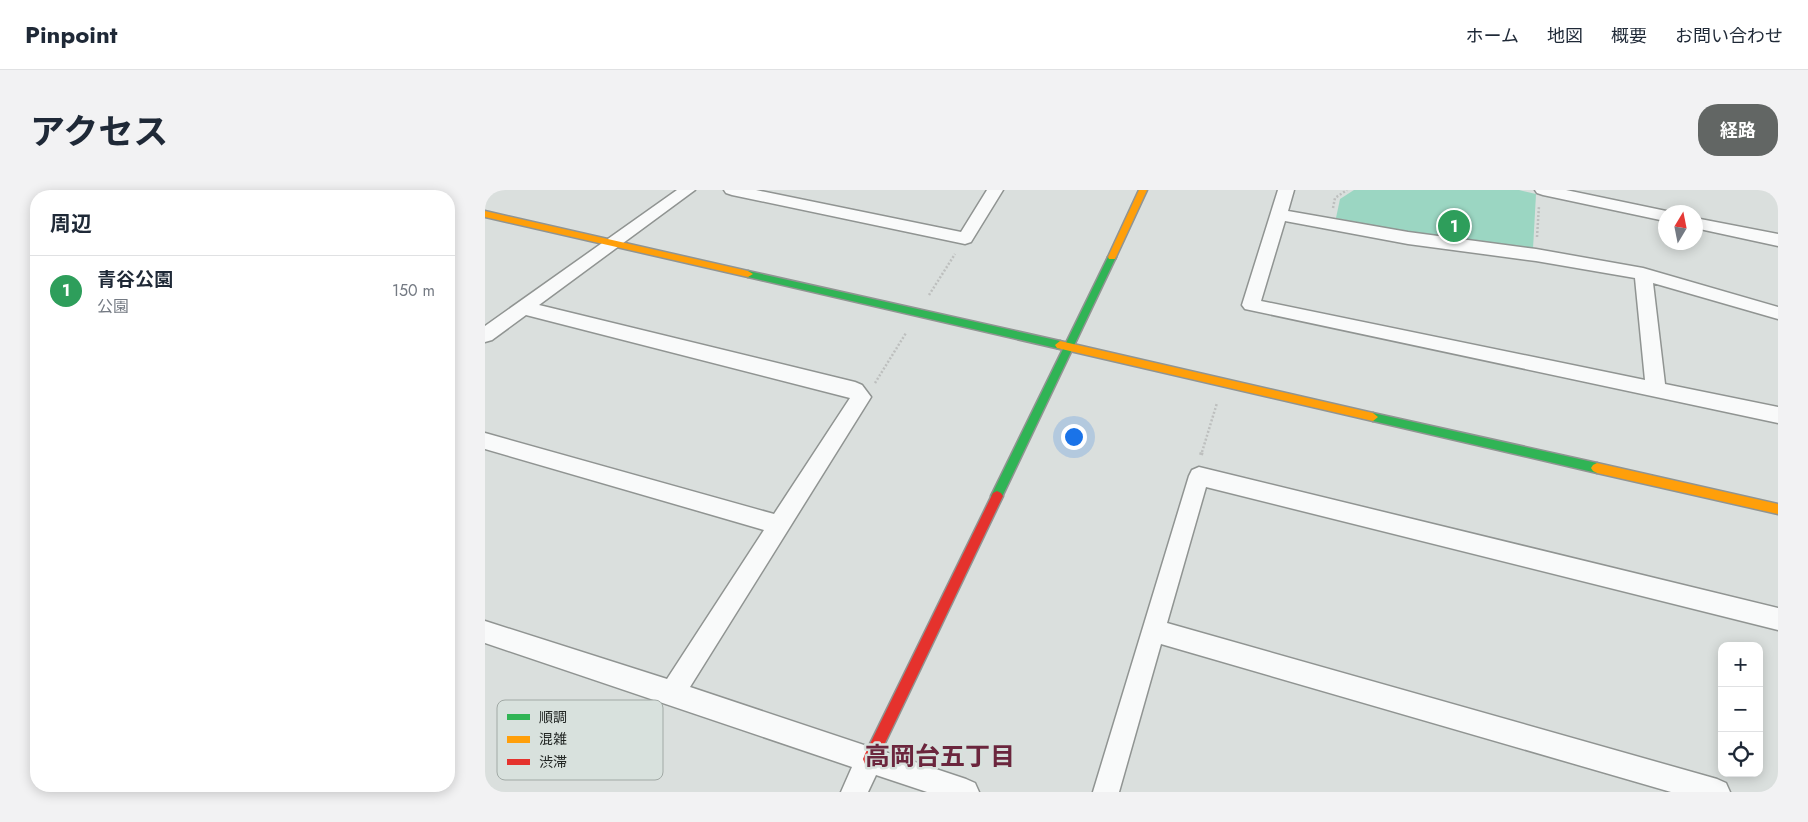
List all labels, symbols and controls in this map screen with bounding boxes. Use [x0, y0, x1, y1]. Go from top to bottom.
text: Pinpoint [25, 17, 117, 52]
text: ホーム [1466, 23, 1519, 49]
text: 地図 [1547, 23, 1583, 49]
text: 概要 [1611, 23, 1647, 49]
text: お問い合わせ [1675, 23, 1783, 49]
button: 経路 [1698, 104, 1778, 156]
text: アクセス [30, 107, 168, 157]
north arrow [1658, 205, 1703, 250]
pin: 1 [1438, 207, 1470, 245]
text: 周辺 [50, 209, 92, 239]
text: 青谷公園 [97, 266, 173, 293]
text: 1 [62, 279, 70, 302]
text: 150 m [392, 279, 435, 302]
text: 公園 [97, 295, 129, 318]
your location [1061, 424, 1087, 450]
map controls [1718, 642, 1763, 777]
button: + [1718, 642, 1763, 687]
button: − [1718, 687, 1763, 732]
legend [497, 700, 663, 780]
text: 順調 [539, 707, 567, 727]
text: 混雑 [539, 729, 567, 749]
button: locate [1718, 732, 1763, 777]
district label: 高岡台五丁目 [865, 738, 1015, 774]
text: 渋滞 [539, 752, 567, 772]

